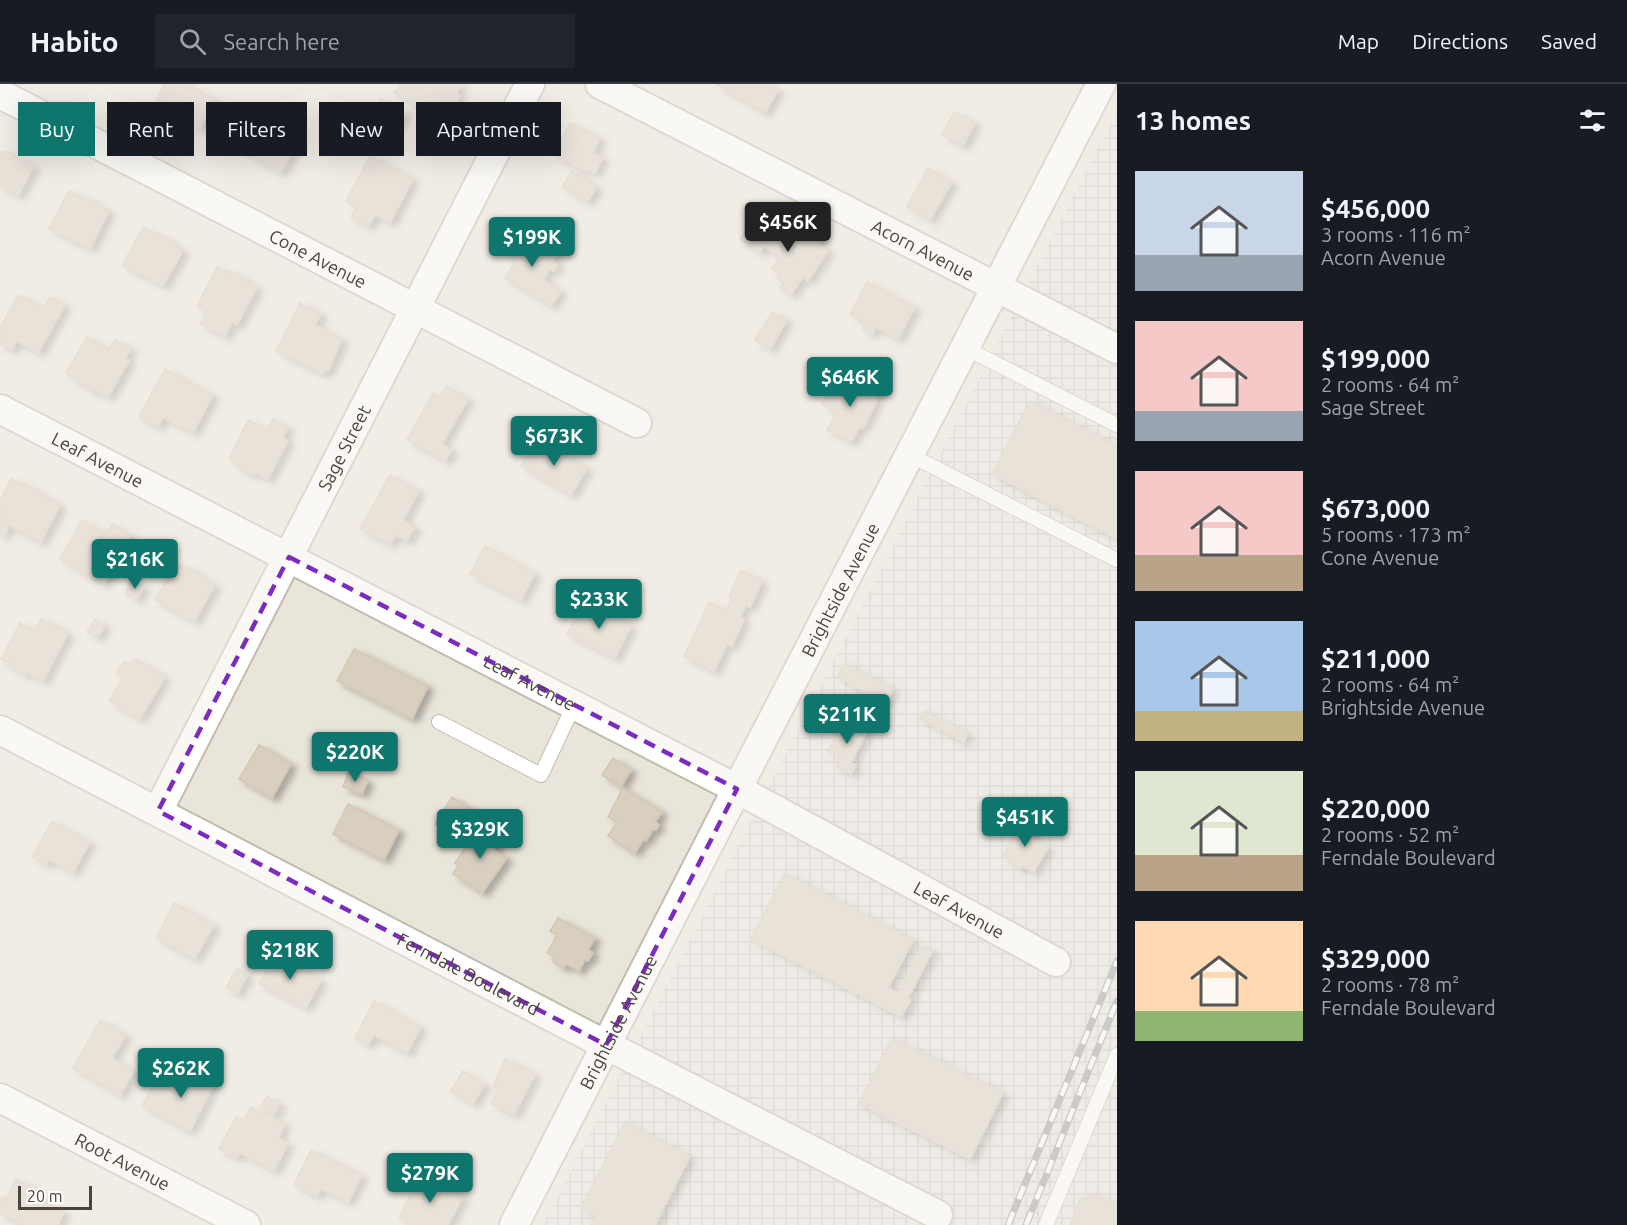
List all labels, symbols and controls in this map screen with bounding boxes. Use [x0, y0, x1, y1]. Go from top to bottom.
search box [155, 14, 575, 68]
icon: search [176, 25, 209, 58]
text: Habito [30, 26, 119, 57]
text: Search here [224, 29, 340, 54]
text: Map [1338, 29, 1379, 53]
text: Directions [1412, 29, 1508, 53]
text: Saved [1541, 29, 1597, 53]
chip: Buy [18, 102, 95, 156]
chip: Rent [107, 102, 194, 156]
chip: Filters [206, 102, 307, 156]
chip: New [319, 102, 404, 156]
chip: Apartment [416, 102, 561, 156]
icon: filters [1576, 104, 1609, 137]
text: 13 homes [1135, 106, 1251, 135]
text: $456,000 [1321, 194, 1430, 223]
icon: home [1183, 195, 1255, 267]
pin: $456K [746, 202, 830, 253]
text: $456K [759, 210, 817, 233]
street label: Acorn Avenue [868, 215, 978, 284]
pin: $199K [490, 217, 574, 268]
text: 3 rooms · 116 m² [1321, 223, 1471, 246]
street label: Cone Avenue [266, 225, 370, 292]
text: $199K [503, 225, 561, 248]
text: Acorn Avenue [1321, 246, 1446, 269]
text: $199,000 [1321, 344, 1430, 373]
icon: home [1183, 345, 1255, 417]
pin: $646K [808, 357, 892, 408]
text: $646K [821, 365, 879, 388]
text: 2 rooms · 64 m² [1321, 373, 1459, 396]
text: Sage Street [1321, 396, 1425, 419]
street label: Sage Street [314, 402, 374, 494]
pin: $673K [512, 416, 596, 467]
text: $673K [525, 424, 583, 447]
street label: Leaf Avenue [49, 428, 147, 491]
text: $673,000 [1321, 494, 1430, 523]
icon: home [1183, 495, 1255, 567]
street label: Brightside Avenue [797, 519, 883, 660]
text: 5 rooms · 173 m² [1321, 523, 1471, 546]
pin: $216K [93, 539, 177, 590]
text: Cone Avenue [1321, 546, 1439, 569]
text: $216K [106, 547, 164, 570]
pin: $233K [557, 579, 641, 630]
text: $233K [570, 587, 628, 610]
text: $211,000 [1321, 644, 1430, 673]
icon: home [1183, 645, 1255, 717]
street label: Leaf Avenue [481, 650, 579, 714]
text: 2 rooms · 64 m² [1321, 673, 1459, 696]
pin: $211K [805, 694, 889, 745]
text: Brightside Avenue [1321, 696, 1485, 719]
text: $211K [818, 702, 876, 725]
pin: $220K [313, 732, 397, 783]
text: $220K [326, 740, 384, 763]
text: $220,000 [1321, 794, 1430, 823]
icon: home [1183, 795, 1255, 867]
pin: $451K [983, 797, 1067, 848]
text: $451K [996, 805, 1054, 828]
pin: $329K [438, 809, 522, 860]
text: $329K [451, 817, 509, 840]
text: 2 rooms · 52 m² [1321, 823, 1459, 846]
text: Ferndale Boulevard [1321, 846, 1496, 869]
street label: Leaf Avenue [910, 877, 1008, 942]
street label: Ferndale Boulevard [394, 928, 543, 1019]
pin: $218K [248, 930, 332, 981]
text: $218K [261, 938, 319, 961]
text: $329,000 [1321, 944, 1430, 973]
icon: home [1183, 945, 1255, 1017]
street label: Brightside Avenue [575, 952, 660, 1092]
text: 2 rooms · 78 m² [1321, 973, 1459, 996]
text: Ferndale Boulevard [1321, 996, 1496, 1019]
pin: $262K [139, 1048, 223, 1099]
text: $262K [152, 1056, 210, 1079]
street label: Root Avenue [72, 1129, 173, 1194]
pin: $279K [388, 1153, 472, 1204]
text: $279K [401, 1161, 459, 1184]
scale bar [18, 1183, 92, 1210]
text: 20 m [27, 1187, 63, 1205]

